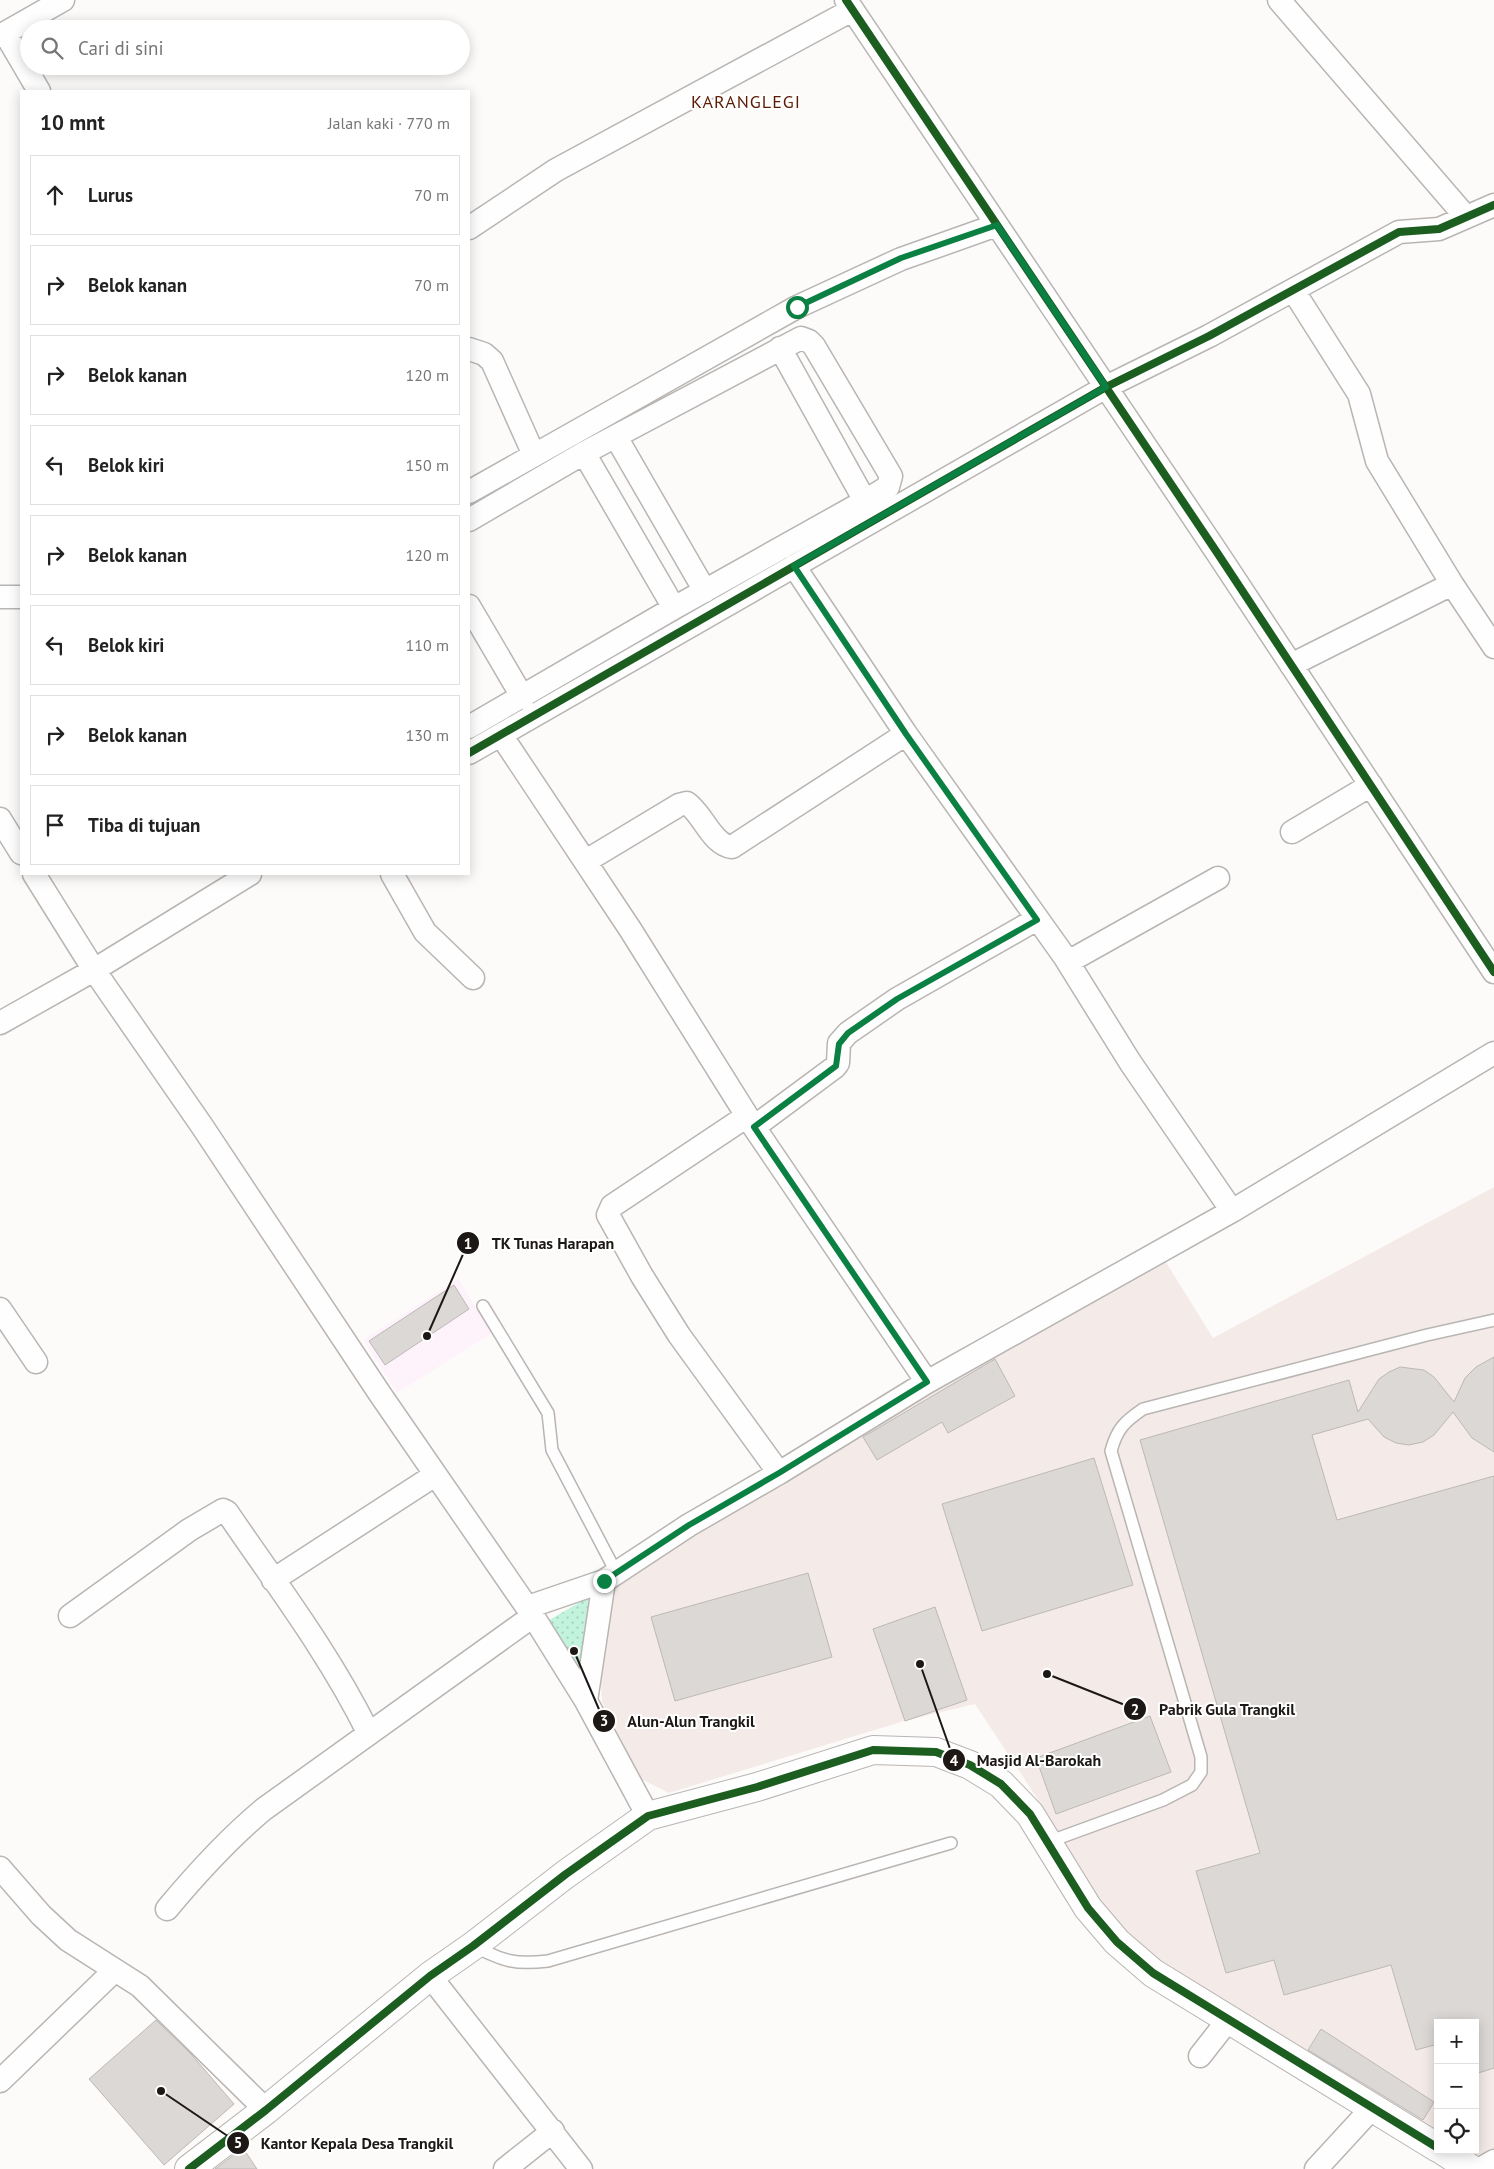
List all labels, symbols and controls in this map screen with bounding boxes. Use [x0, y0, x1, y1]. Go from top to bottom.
search box [20, 20, 470, 75]
icon: search [38, 34, 66, 62]
text: Cari di sini [78, 36, 164, 60]
district label: KARANGLEGI [691, 90, 801, 113]
text: 10 mnt [40, 109, 105, 136]
text: Jalan kaki · 770 m [328, 113, 450, 133]
icon: ahead [41, 181, 69, 209]
text: Lurus [88, 183, 133, 207]
text: 70 m [414, 185, 449, 205]
icon: right [41, 271, 69, 299]
text: Belok kanan [88, 273, 187, 297]
text: 70 m [414, 275, 449, 295]
route start [786, 296, 809, 319]
icon: right [41, 361, 69, 389]
text: Belok kanan [88, 363, 187, 387]
text: 120 m [406, 365, 449, 385]
icon: left [41, 451, 69, 479]
text: Belok kiri [88, 453, 164, 477]
text: 150 m [406, 455, 449, 475]
icon: right [41, 541, 69, 569]
text: Belok kanan [88, 543, 187, 567]
text: 120 m [406, 545, 449, 565]
icon: left [41, 631, 69, 659]
text: Belok kiri [88, 633, 164, 657]
text: 110 m [406, 635, 449, 655]
icon: right [41, 721, 69, 749]
text: Belok kanan [88, 723, 187, 747]
text: 130 m [406, 725, 449, 745]
icon: arrive [41, 811, 69, 839]
text: Tiba di tujuan [88, 813, 200, 837]
callout: TK Tunas Harapan [456, 1228, 625, 1259]
text: TK Tunas Harapan [492, 1233, 614, 1253]
text: 1 [464, 1234, 472, 1253]
route end [593, 1570, 616, 1593]
callout: Pabrik Gula Trangkil [1123, 1694, 1305, 1725]
text: Pabrik Gula Trangkil [1159, 1699, 1295, 1719]
text: 2 [1131, 1700, 1139, 1719]
callout: Alun-Alun Trangkil [592, 1706, 765, 1737]
text: 3 [600, 1711, 608, 1730]
text: Alun-Alun Trangkil [627, 1711, 755, 1731]
callout: Masjid Al-Barokah [941, 1745, 1111, 1776]
text: Masjid Al-Barokah [977, 1750, 1101, 1770]
text: 4 [950, 1751, 959, 1770]
map controls [1434, 2019, 1479, 2154]
button: + [1434, 2019, 1479, 2064]
button: − [1434, 2064, 1479, 2109]
button: locate [1434, 2109, 1479, 2154]
callout: Kantor Kepala Desa Trangkil [225, 2128, 463, 2159]
text: 5 [234, 2133, 242, 2152]
text: Kantor Kepala Desa Trangkil [261, 2133, 453, 2153]

